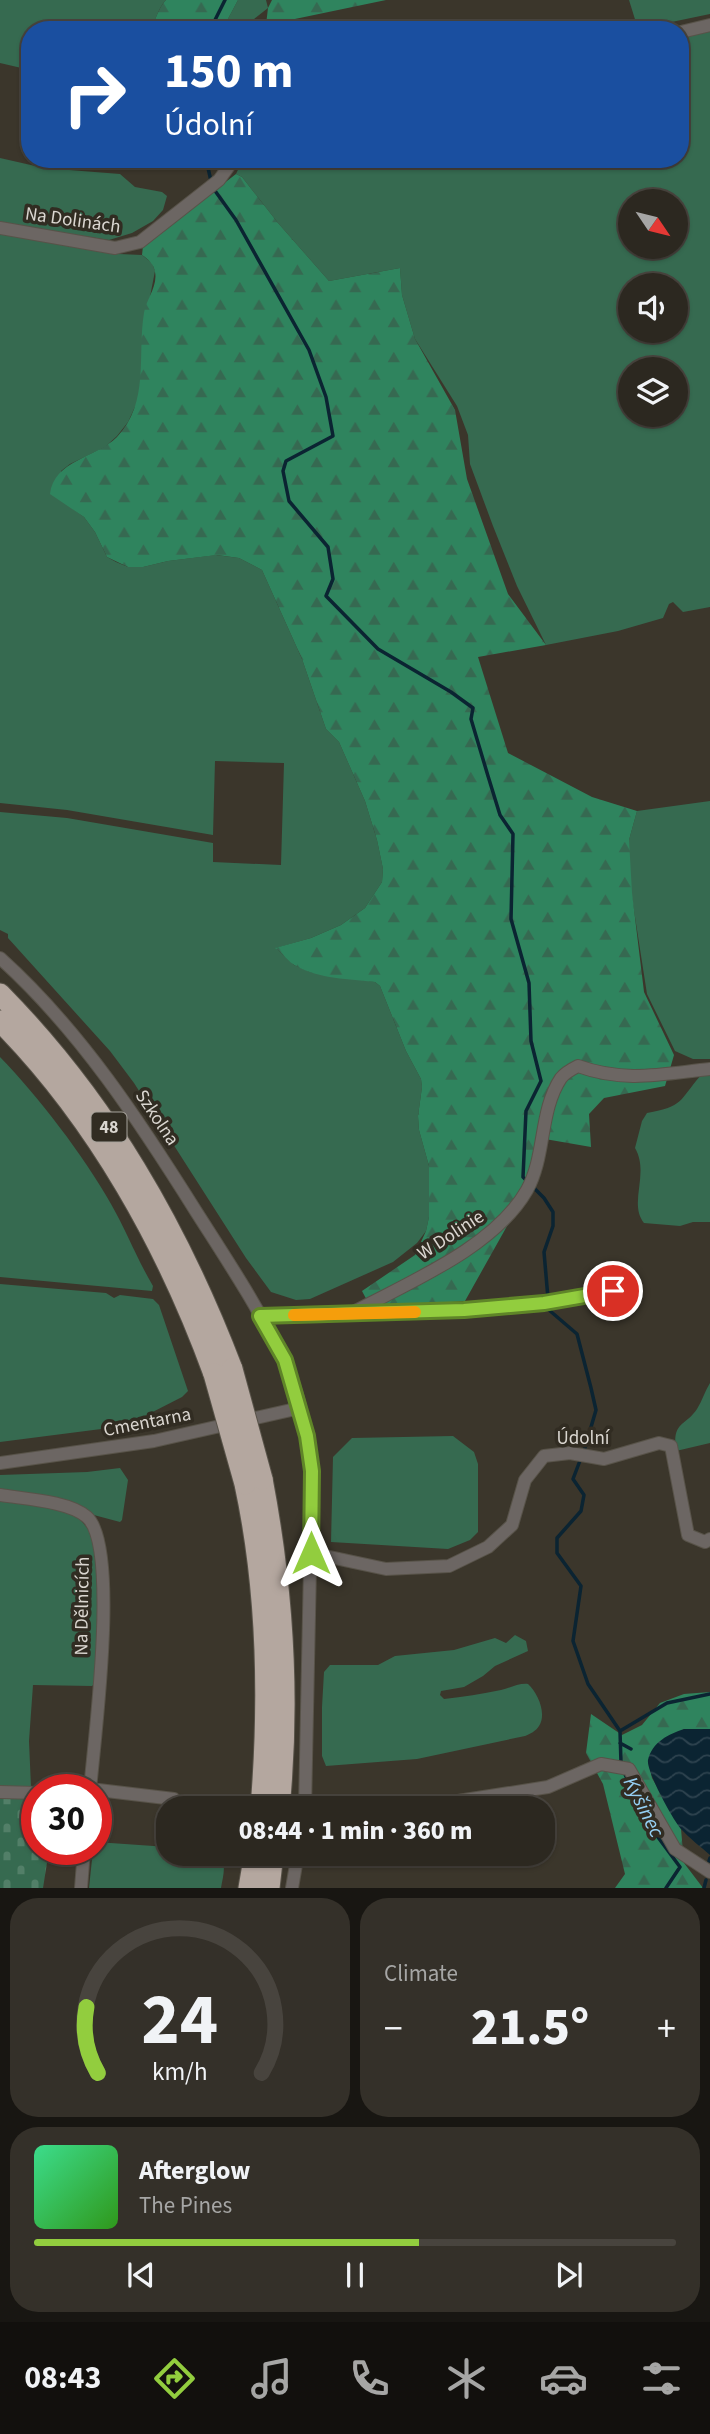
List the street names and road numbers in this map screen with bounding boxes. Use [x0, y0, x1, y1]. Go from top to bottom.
street label: Na Dolinách [23, 200, 122, 241]
street label: Szkolna [128, 1084, 185, 1151]
road number: 48 [92, 1112, 126, 1142]
street label: W Dolinie [412, 1204, 490, 1267]
street label: Cmentarna [101, 1401, 193, 1444]
street label: Údolní [556, 1425, 611, 1452]
street label: Na Dělnicích [68, 1556, 97, 1656]

